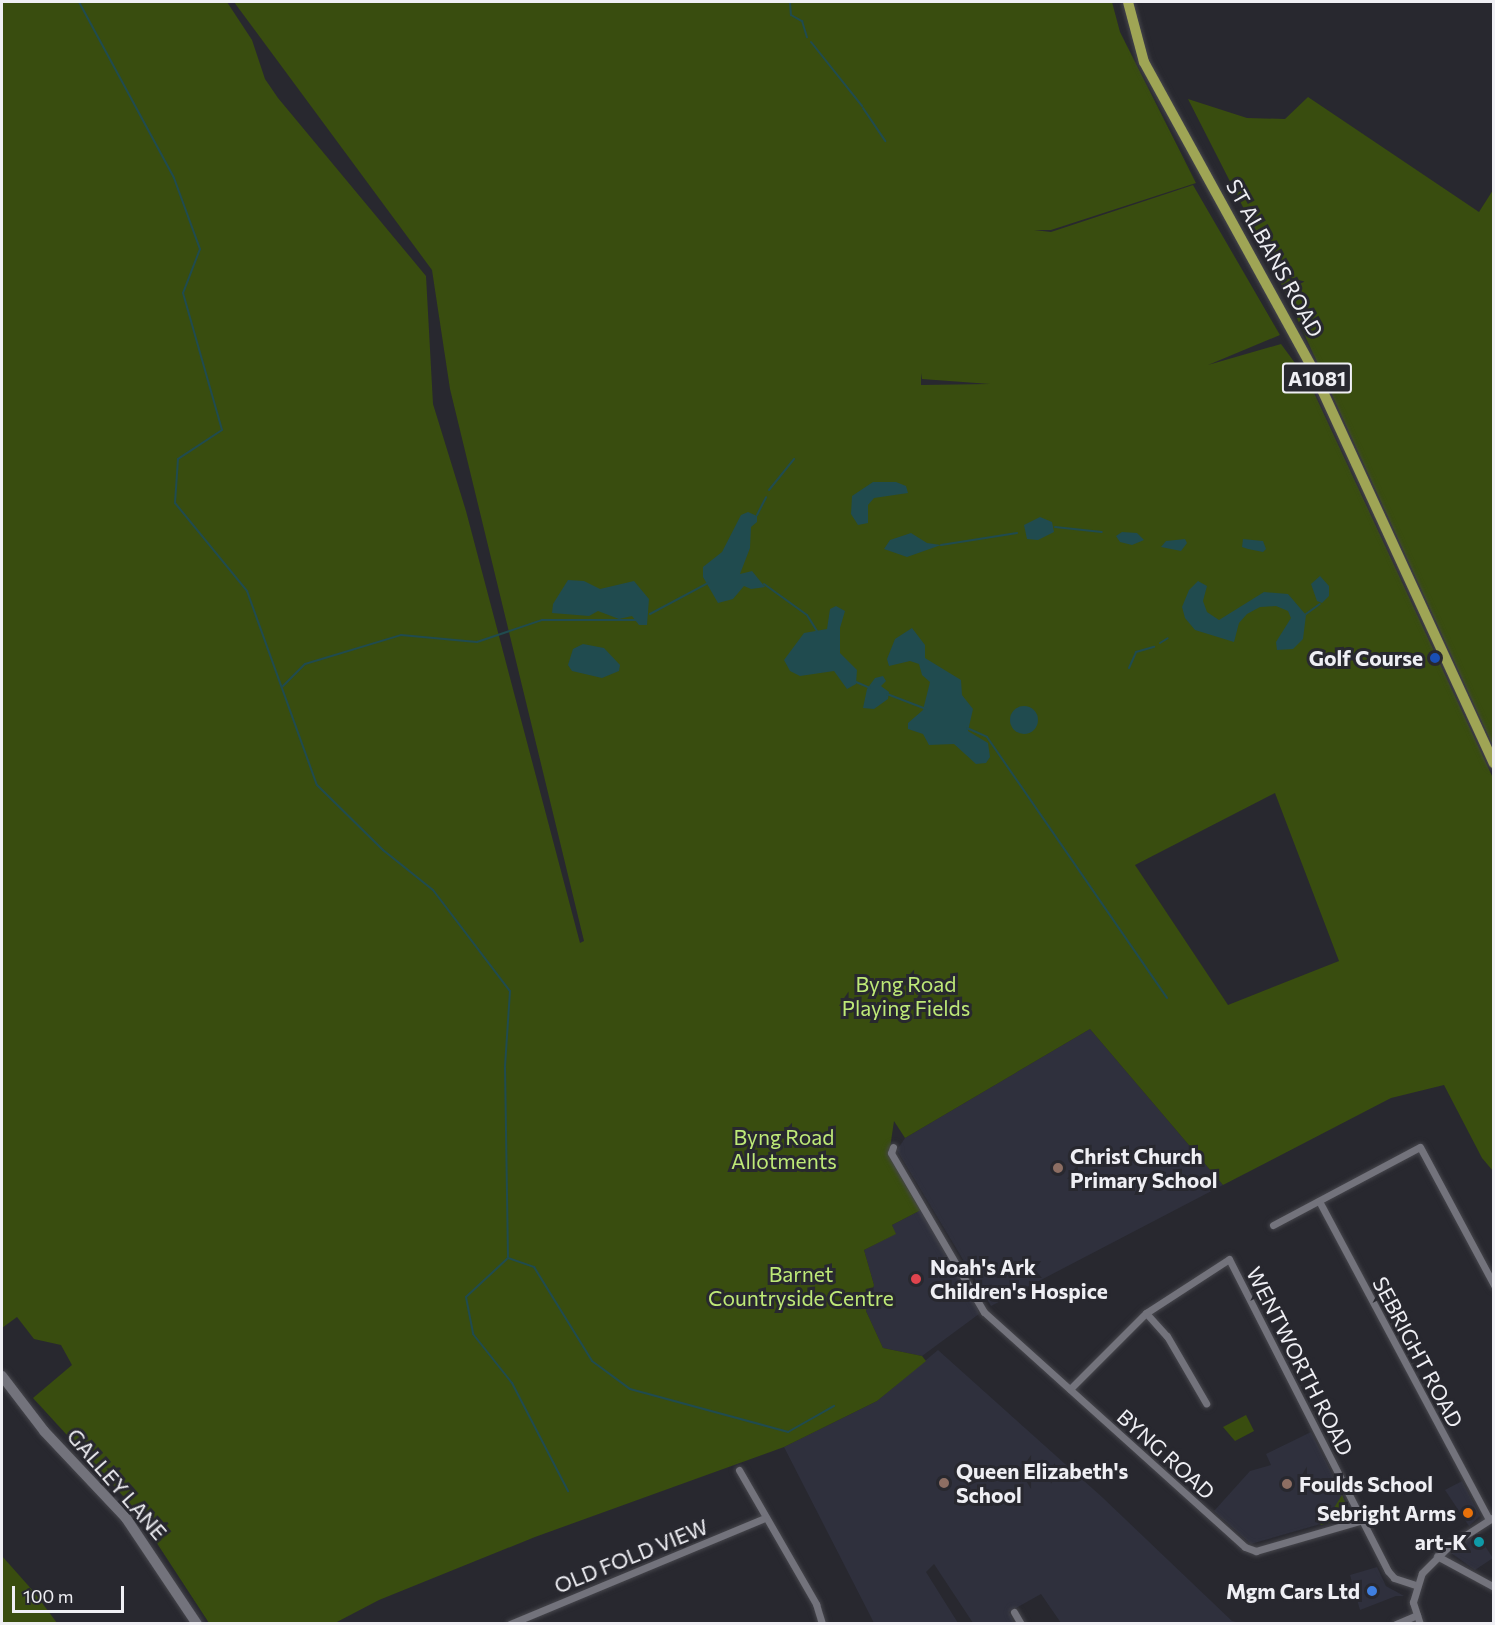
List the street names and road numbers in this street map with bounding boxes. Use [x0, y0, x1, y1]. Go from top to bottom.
street label: ST ALBANS ROAD [1221, 175, 1329, 341]
road number: A1081 [1281, 361, 1353, 395]
street label: WENTWORTH ROAD [1241, 1262, 1359, 1460]
street label: SEBRIGHT ROAD [1368, 1272, 1468, 1432]
street label: BYNG ROAD [1112, 1404, 1220, 1504]
street label: GALLEY LANE [62, 1423, 172, 1545]
street label: OLD FOLD VIEW [550, 1514, 712, 1598]

